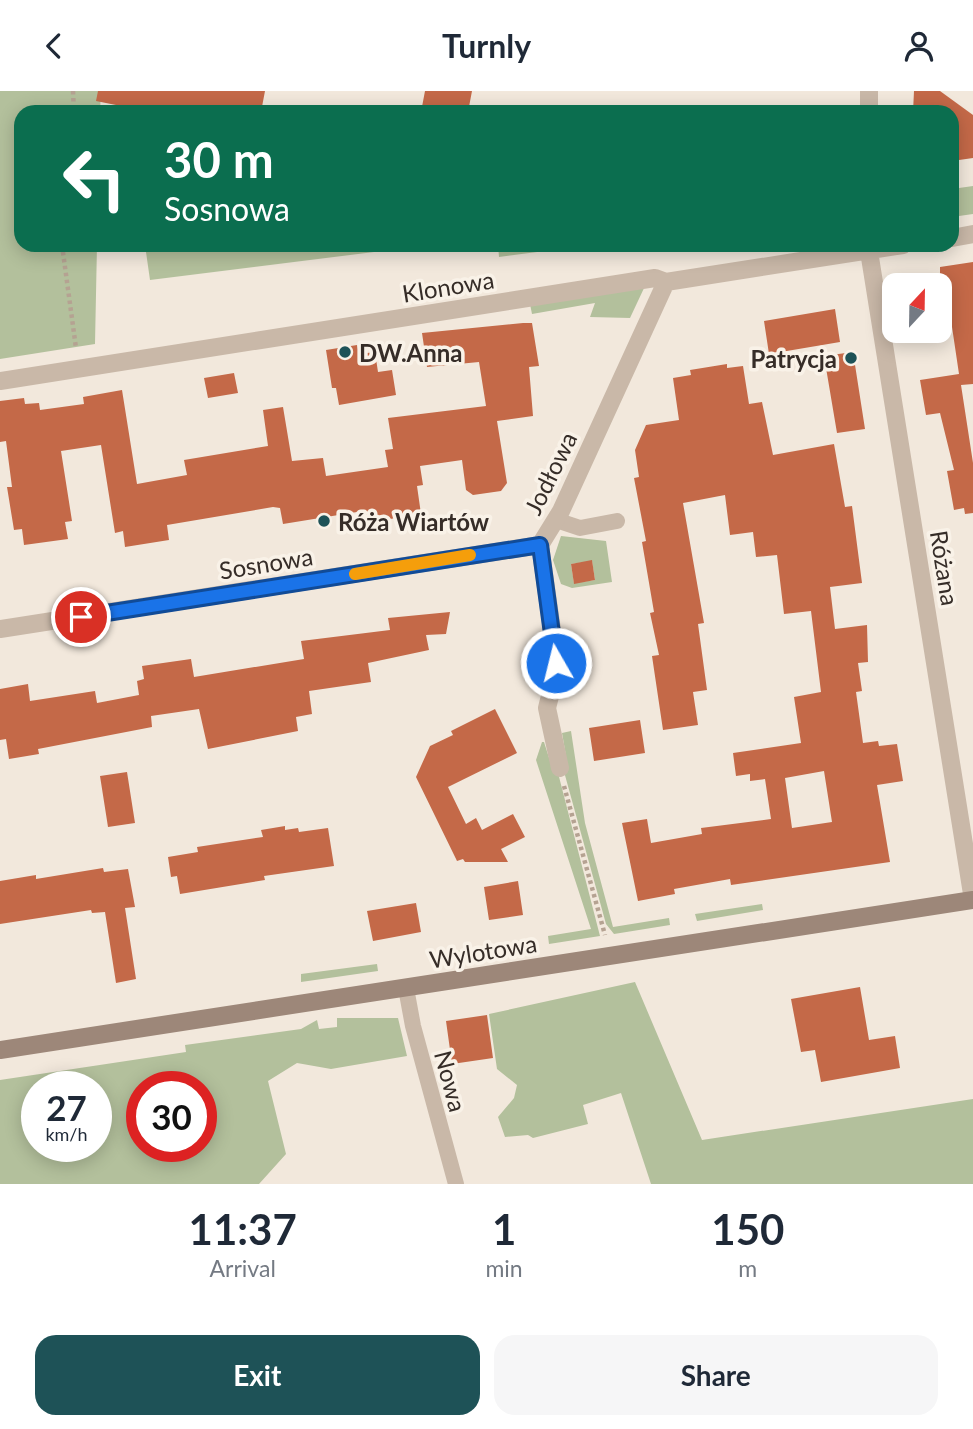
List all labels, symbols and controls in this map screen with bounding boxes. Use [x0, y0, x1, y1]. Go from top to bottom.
text: Turnly [442, 26, 531, 65]
icon: back [35, 27, 73, 65]
icon: person [900, 27, 938, 65]
text: 30 m [164, 130, 274, 188]
icon: left [49, 133, 140, 224]
text: Sosnowa [164, 189, 290, 228]
street label: Klonowa [400, 264, 496, 308]
north arrow [882, 273, 952, 343]
map controls [882, 273, 952, 343]
place label: DW.Anna [359, 338, 463, 367]
marker: DW.Anna [337, 344, 353, 360]
place label: Patrycja [751, 344, 837, 373]
marker: Patrycja [843, 350, 859, 366]
street label: Jodłowa [518, 427, 582, 519]
place label: Róża Wiartów [338, 507, 490, 536]
marker: Róża Wiartów [316, 513, 332, 529]
street label: Różana [925, 528, 965, 608]
street label: Sosnowa [217, 541, 315, 585]
pin [51, 587, 111, 647]
icon: arrive [62, 598, 100, 636]
position arrow [519, 626, 593, 700]
street label: Wylotowa [427, 928, 539, 974]
street label: Nowa [429, 1047, 473, 1115]
speed limit sign: 30 [126, 1071, 217, 1162]
text: 27 [46, 1086, 87, 1128]
text: km/h [45, 1123, 88, 1145]
text: 11:37 [189, 1204, 297, 1254]
text: 1 [492, 1204, 516, 1254]
text: 150 [711, 1204, 784, 1254]
text: Arrival [210, 1254, 276, 1282]
text: min [485, 1254, 523, 1282]
text: m [738, 1254, 757, 1282]
button: Exit [35, 1335, 480, 1415]
button: Share [494, 1335, 938, 1415]

